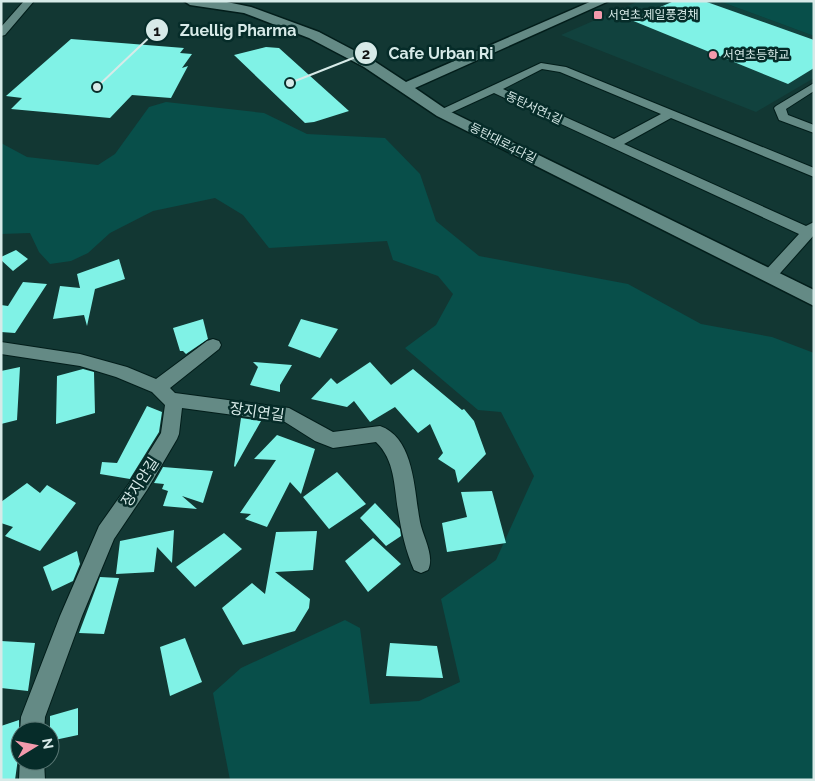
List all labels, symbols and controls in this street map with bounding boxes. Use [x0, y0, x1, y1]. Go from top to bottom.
place label: 서연초.제일풍경채 [608, 8, 699, 22]
marker: 서연초.제일풍경채 [592, 9, 604, 21]
callout: Zuellig Pharma [145, 15, 307, 46]
text: Zuellig Pharma [180, 21, 296, 40]
text: 1 [153, 22, 161, 40]
callout: Cafe Urban Ri [353, 38, 503, 69]
text: Cafe Urban Ri [389, 44, 493, 63]
text: 2 [362, 45, 370, 63]
place label: 서연초등학교 [723, 48, 789, 62]
marker: 서연초등학교 [707, 49, 719, 61]
street label: 동탄서연1길 [504, 89, 564, 127]
street label: 동탄대로4다길 [467, 120, 539, 166]
street label: 장지연길 [228, 399, 286, 425]
street label: 장지안길 [117, 454, 163, 510]
north arrow [10, 721, 60, 771]
text: N [39, 737, 57, 750]

